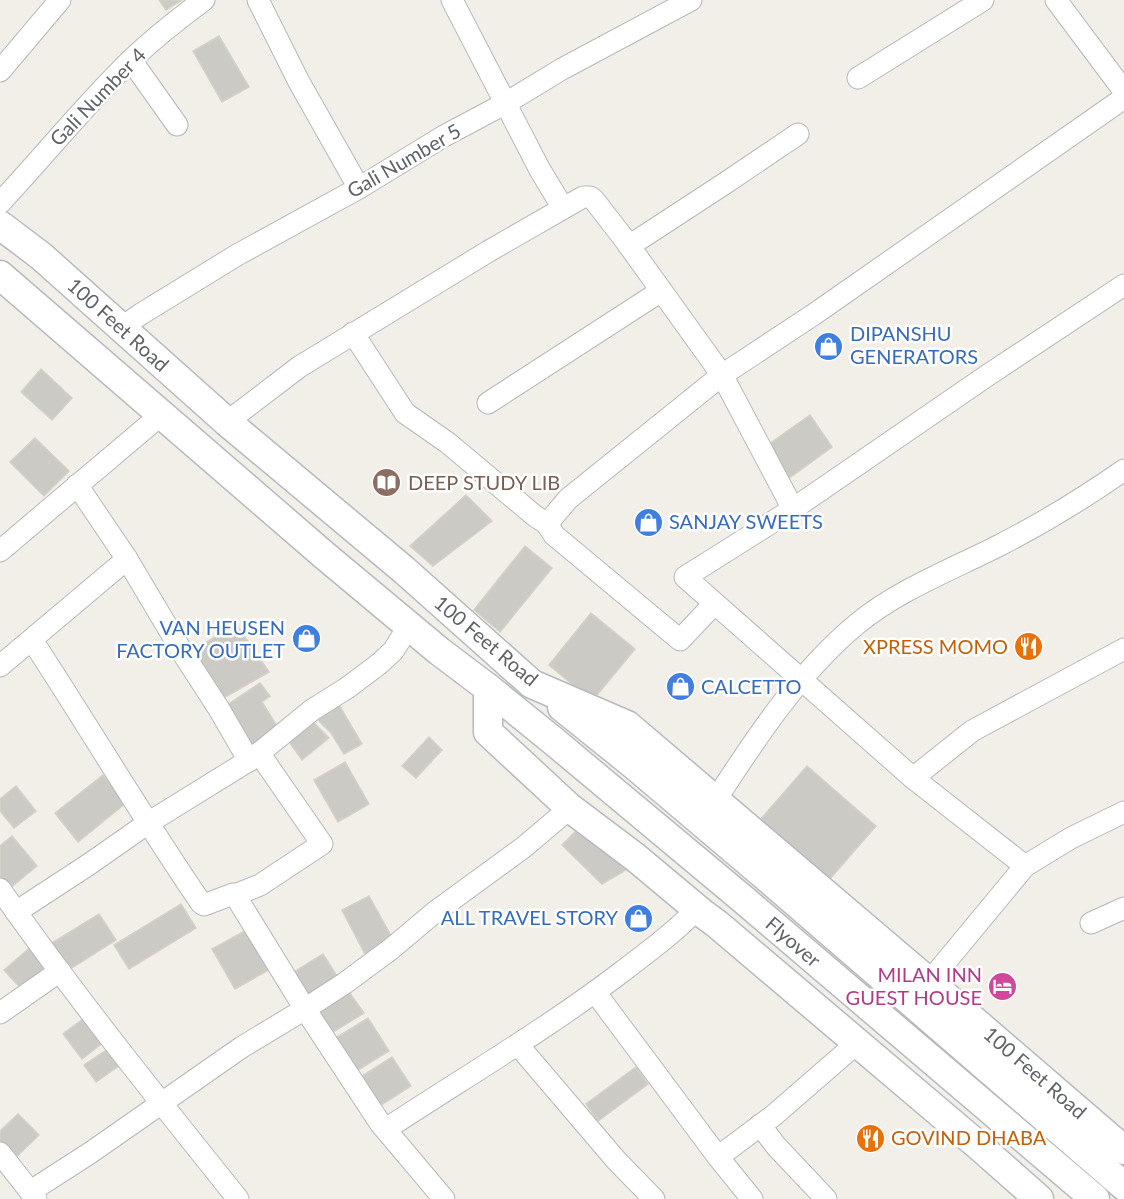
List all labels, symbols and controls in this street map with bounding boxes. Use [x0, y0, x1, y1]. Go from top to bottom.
street label: Gali Number 4 [44, 42, 150, 150]
street label: Gali Number 5 [342, 118, 465, 202]
street label: 100 Feet Road [63, 272, 174, 376]
place label: DIPANSHU GENERATORS [850, 321, 978, 368]
shop icon: DIPANSHU GENERATORS [813, 330, 845, 362]
library icon: DEEP STUDY LIB [371, 467, 403, 499]
place label: DEEP STUDY LIB [408, 470, 560, 494]
shop icon: SANJAY SWEETS [632, 506, 664, 538]
place label: SANJAY SWEETS [669, 509, 823, 533]
street label: 100 Feet Road [430, 590, 543, 691]
place label: VAN HEUSEN FACTORY OUTLET [116, 615, 285, 662]
shop icon: VAN HEUSEN FACTORY OUTLET [290, 623, 322, 655]
restaurant icon: XPRESS MOMO [1013, 631, 1045, 663]
place label: XPRESS MOMO [863, 634, 1008, 658]
shop icon: CALCETTO [664, 671, 696, 703]
place label: CALCETTO [701, 674, 801, 698]
shop icon: ALL TRAVEL STORY [623, 902, 655, 934]
place label: ALL TRAVEL STORY [441, 905, 619, 929]
street label: Flyover [761, 911, 827, 972]
place label: MILAN INN GUEST HOUSE [846, 962, 982, 1009]
hotel icon: MILAN INN GUEST HOUSE [987, 970, 1019, 1002]
street label: 100 Feet Road [979, 1021, 1092, 1123]
restaurant icon: GOVIND DHABA [854, 1122, 886, 1154]
place label: GOVIND DHABA [891, 1125, 1047, 1149]

